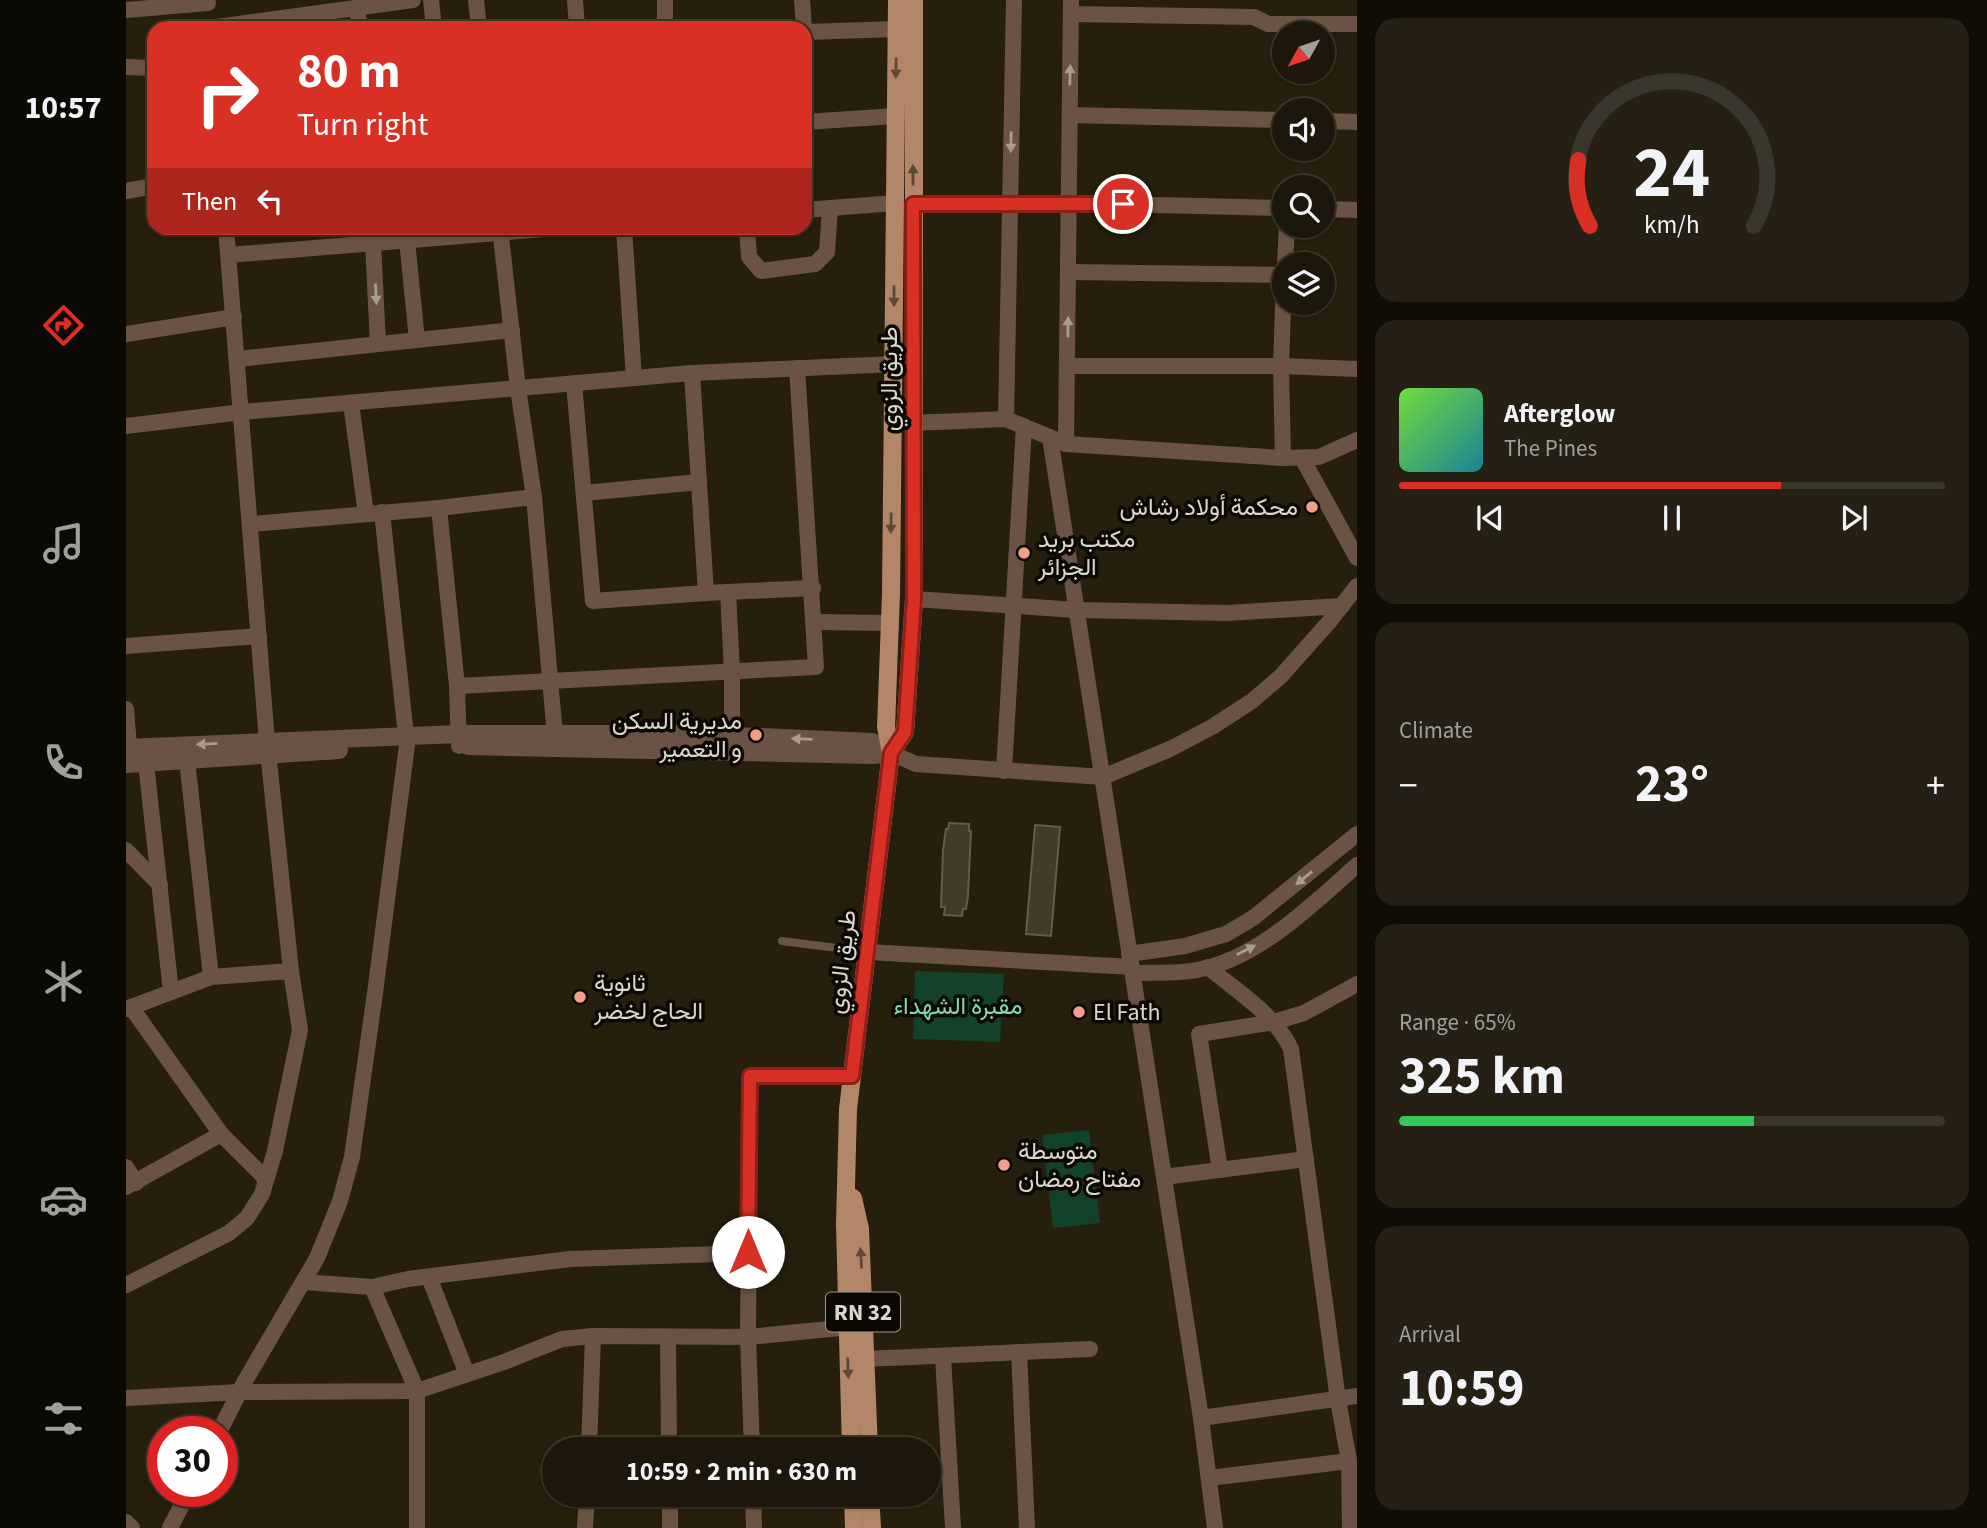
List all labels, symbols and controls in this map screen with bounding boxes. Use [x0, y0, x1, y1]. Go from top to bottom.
north arrow [1272, 21, 1335, 84]
map controls [1272, 21, 1335, 315]
text: 80 m [297, 37, 401, 107]
icon: right [182, 49, 273, 140]
one-way arrow [891, 57, 902, 79]
one-way arrow [1064, 64, 1076, 86]
text: 10:57 [24, 85, 102, 131]
button: sound [1272, 98, 1335, 161]
text: Turn right [297, 102, 428, 148]
text: 24 [1634, 121, 1710, 225]
one-way arrow [1005, 131, 1017, 153]
one-way arrow [907, 163, 919, 185]
pin [1093, 174, 1153, 234]
button: search [1272, 175, 1335, 238]
icon: left [251, 182, 289, 220]
text: Then [182, 183, 237, 220]
icon: arrive [1104, 185, 1142, 223]
text: km/h [1644, 207, 1700, 243]
button: layers [1272, 252, 1335, 315]
one-way arrow [371, 283, 382, 305]
one-way arrow [888, 285, 900, 307]
icon: directions [39, 301, 88, 350]
one-way arrow [1062, 316, 1073, 338]
street label: طريق الزوي [872, 327, 908, 431]
text: Afterglow [1504, 395, 1615, 432]
text: The Pines [1504, 432, 1597, 465]
place label: محكمة أولاد رشاش [1120, 490, 1298, 525]
marker: محكمة أولاد رشاش [1304, 499, 1320, 515]
icon: previous [1471, 499, 1509, 537]
icon: pause [1653, 499, 1691, 537]
icon: next [1835, 499, 1873, 537]
one-way arrow [886, 512, 897, 534]
icon: music [39, 519, 88, 568]
place label: مكتب بريد الجزائر [1037, 522, 1135, 585]
marker: مكتب بريد الجزائر [1016, 545, 1032, 561]
place label: مديرية السكن و التعمير [612, 704, 742, 767]
text: Climate [1399, 714, 1473, 747]
marker: مديرية السكن و التعمير [748, 727, 764, 743]
one-way arrow [790, 733, 812, 744]
icon: phone [39, 738, 88, 787]
one-way arrow [196, 739, 218, 750]
text: 23° [1635, 748, 1709, 822]
text: − [1399, 759, 1418, 813]
text: + [1926, 759, 1945, 813]
one-way arrow [1296, 870, 1314, 885]
street label: طريق الزوي [818, 908, 867, 1016]
one-way arrow [1236, 945, 1256, 956]
icon: climate [39, 957, 88, 1006]
place label: ثانوية الحاج لخضر [593, 966, 703, 1029]
marker: ثانوية الحاج لخضر [572, 989, 588, 1005]
park label: مقبرة الشهداء [893, 989, 1023, 1024]
place label: El Fath [1093, 995, 1161, 1030]
marker: El Fath [1071, 1004, 1087, 1020]
text: Range · 65% [1399, 1006, 1516, 1039]
text: 325 km [1399, 1040, 1565, 1114]
place label: متوسطة مفتاح رمضان [1018, 1134, 1141, 1197]
marker: متوسطة مفتاح رمضان [996, 1157, 1012, 1173]
icon: car [39, 1175, 88, 1224]
position arrow [711, 1215, 785, 1289]
one-way arrow [856, 1247, 867, 1269]
road number: RN 32 [826, 1292, 900, 1331]
text: Arrival [1399, 1318, 1461, 1351]
text: 10:59 [1399, 1352, 1524, 1426]
one-way arrow [843, 1357, 854, 1379]
icon: filters [39, 1394, 88, 1443]
speed limit sign: 30 [147, 1416, 238, 1507]
text: 10:59 · 2 min · 630 m [626, 1453, 857, 1490]

